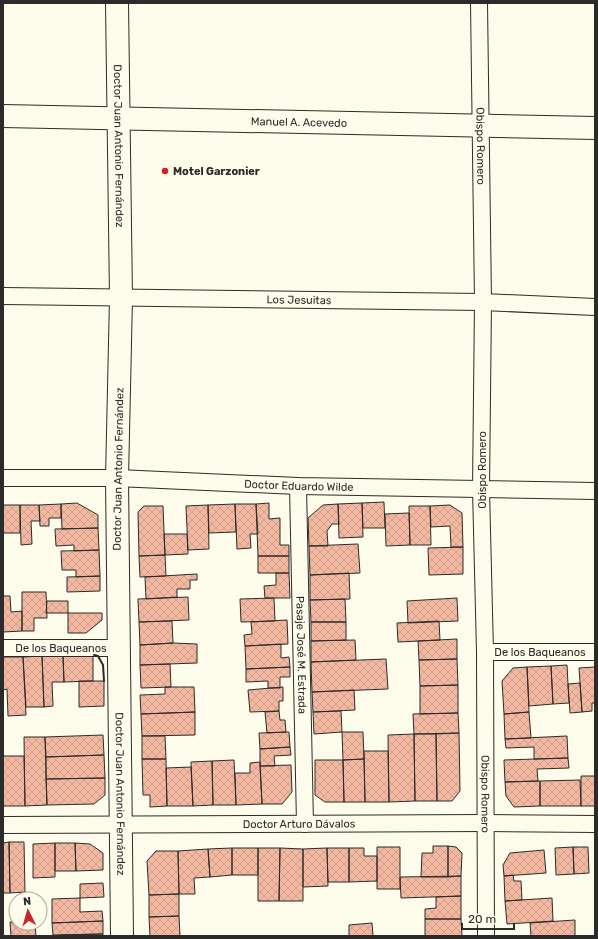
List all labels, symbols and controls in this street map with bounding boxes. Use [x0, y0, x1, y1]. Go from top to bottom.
street label: Doctor Juan Antonio Fernández [111, 64, 126, 228]
street label: Obispo Romero [473, 107, 487, 185]
street label: Manuel A. Acevedo [251, 115, 347, 130]
place label: Motel Garzonier [173, 165, 260, 178]
marker: Motel Garzonier [160, 166, 170, 176]
street label: Los Jesuitas [266, 293, 332, 307]
street label: Doctor Juan Antonio Fernández [111, 387, 126, 551]
street label: Obispo Romero [476, 431, 489, 509]
street label: Doctor Eduardo Wilde [244, 478, 354, 494]
street label: Pasaje José M. Estrada [293, 596, 309, 714]
street label: De los Baqueanos [15, 642, 107, 655]
street label: De los Baqueanos [494, 646, 586, 659]
street label: Doctor Juan Antonio Fernández [113, 712, 127, 876]
street label: Obispo Romero [478, 755, 492, 833]
street label: Doctor Arturo Dávalos [243, 818, 356, 831]
north arrow [8, 891, 48, 931]
text: N [23, 895, 32, 908]
scale bar [462, 905, 514, 931]
text: 20 m [468, 912, 496, 926]

